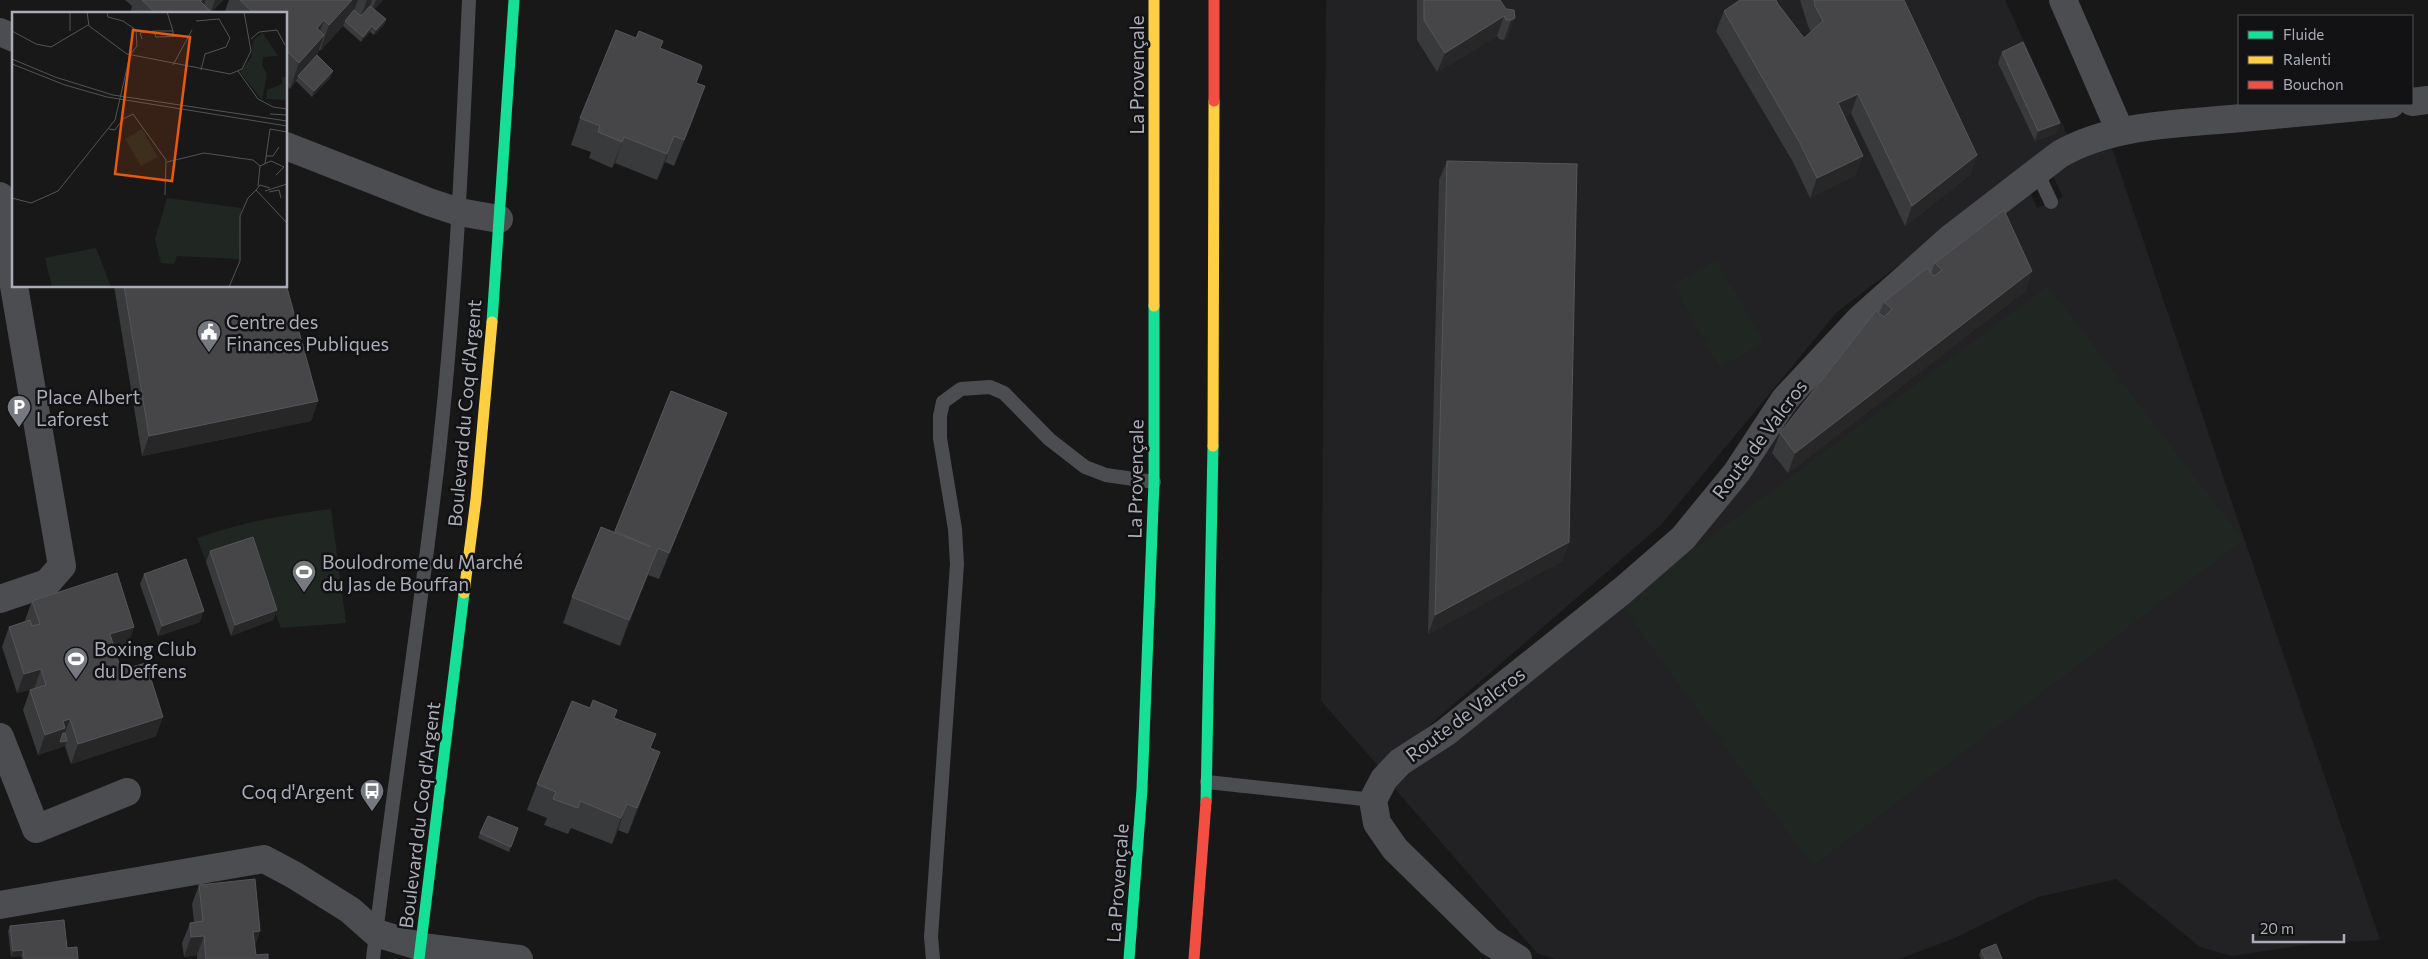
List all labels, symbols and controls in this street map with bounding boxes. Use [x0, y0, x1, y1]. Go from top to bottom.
inset map [12, 12, 288, 288]
street label: La Provençale [1125, 15, 1148, 135]
legend [2238, 15, 2413, 105]
text: Fluide [2283, 25, 2324, 43]
text: Ralenti [2283, 50, 2331, 68]
text: Bouchon [2283, 75, 2344, 93]
street label: Boulevard du Coq d'Argent [443, 298, 485, 527]
place label: Centre des Finances Publiques [226, 310, 389, 355]
public building icon: Centre des Finances Publiques [196, 319, 222, 353]
street label: Route de Valcros [1707, 375, 1811, 503]
place label: Place Albert Laforest [36, 385, 141, 430]
parking icon: Place Albert Laforest [6, 394, 32, 428]
street label: La Provençale [1122, 419, 1148, 539]
place label: Boulodrome du Marché du Jas de Bouffan [322, 550, 523, 595]
sports icon: Boulodrome du Marché du Jas de Bouffan [291, 559, 317, 593]
place label: Boxing Club du Deffens [94, 637, 197, 682]
sports icon: Boxing Club du Deffens [63, 646, 89, 680]
street label: Route de Valcros [1401, 662, 1529, 766]
street label: Boulevard du Coq d'Argent [394, 700, 444, 929]
bus stop icon: Coq d'Argent [359, 778, 385, 812]
place label: Coq d'Argent [242, 780, 354, 803]
street label: La Provençale [1101, 823, 1133, 943]
scale bar [2253, 912, 2344, 944]
text: 20 m [2260, 919, 2294, 937]

